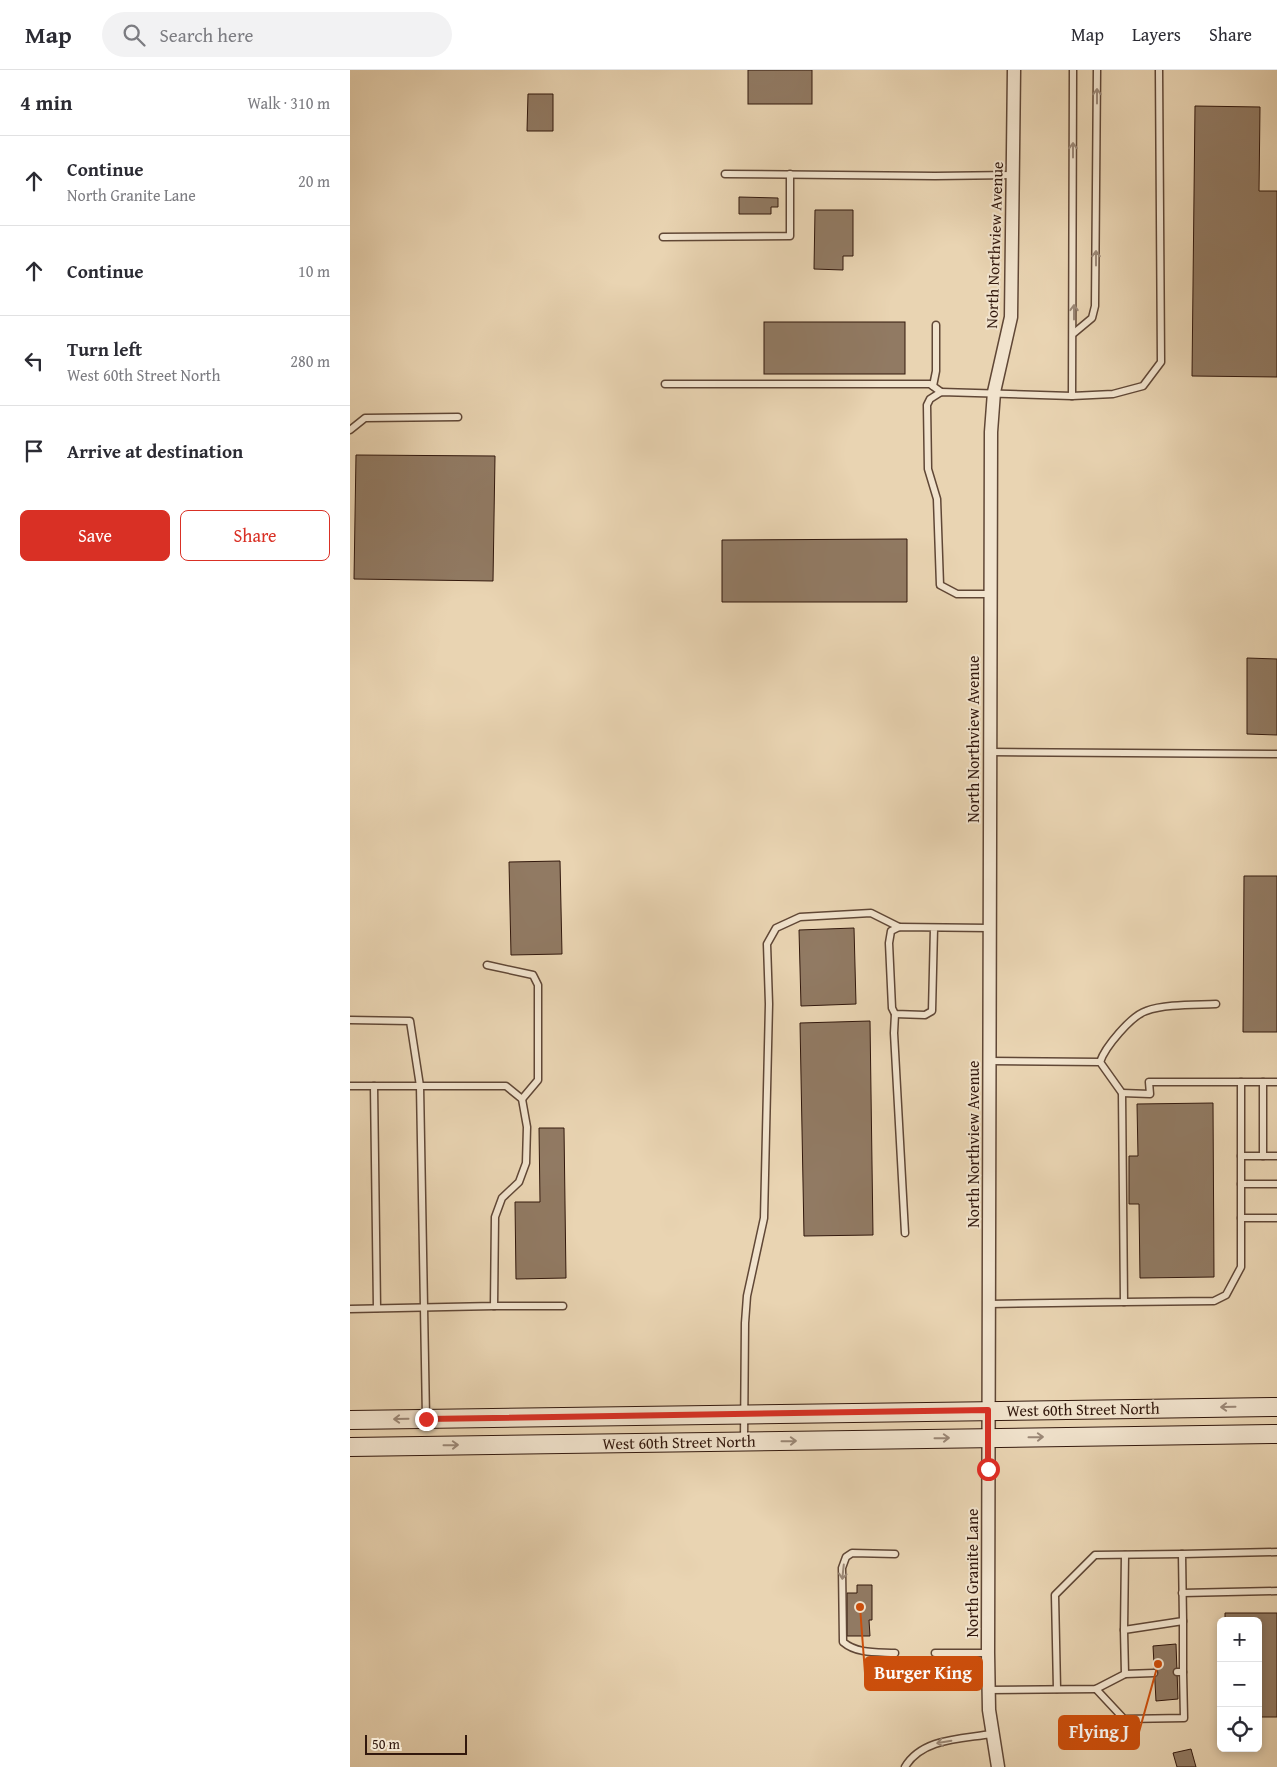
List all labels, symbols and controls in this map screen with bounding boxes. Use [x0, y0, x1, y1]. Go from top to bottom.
search box [102, 12, 452, 57]
text: Map [25, 17, 72, 52]
icon: search [120, 21, 148, 49]
text: Search here [160, 21, 253, 49]
text: Map [1071, 21, 1104, 48]
text: Layers [1132, 21, 1181, 48]
text: Share [1209, 21, 1252, 48]
text: 4 min [20, 87, 72, 118]
one-way arrow [1092, 88, 1102, 104]
text: Walk · 310 m [247, 91, 330, 115]
one-way arrow [1068, 142, 1078, 158]
text: Continue [67, 155, 144, 183]
street label: North Northview Avenue [979, 161, 1009, 329]
icon: ahead [20, 167, 48, 195]
text: 20 m [298, 169, 330, 193]
text: North Granite Lane [67, 183, 196, 207]
one-way arrow [1091, 251, 1100, 267]
icon: ahead [20, 257, 48, 285]
text: Continue [67, 257, 144, 285]
text: 10 m [298, 259, 330, 283]
one-way arrow [1069, 305, 1079, 321]
text: Turn left [67, 335, 142, 363]
icon: left [20, 347, 48, 375]
text: 280 m [290, 349, 330, 373]
text: West 60th Street North [67, 363, 220, 387]
icon: arrive [20, 437, 48, 465]
text: Arrive at destination [67, 437, 243, 465]
button: Save [20, 510, 170, 561]
button: Share [180, 510, 330, 561]
street label: North Northview Avenue [961, 655, 985, 823]
street label: North Northview Avenue [961, 1060, 985, 1228]
street label: West 60th Street North [1006, 1396, 1160, 1422]
one-way arrow [1221, 1402, 1237, 1412]
route end [415, 1408, 438, 1431]
one-way arrow [393, 1414, 410, 1424]
street label: West 60th Street North [602, 1429, 756, 1455]
one-way arrow [1028, 1432, 1044, 1442]
one-way arrow [934, 1433, 950, 1443]
one-way arrow [780, 1436, 796, 1445]
one-way arrow [442, 1440, 459, 1450]
route start [977, 1458, 1000, 1481]
street label: North Granite Lane [960, 1509, 984, 1637]
one-way arrow [838, 1564, 848, 1580]
map controls [1217, 1617, 1262, 1752]
button: + [1217, 1617, 1262, 1662]
callout: Burger King [865, 1657, 982, 1690]
text: Burger King [874, 1659, 972, 1686]
button: − [1217, 1662, 1262, 1707]
button: locate [1217, 1707, 1262, 1752]
callout: Flying J [1059, 1716, 1139, 1749]
text: Flying J [1069, 1718, 1129, 1745]
scale bar [365, 1732, 468, 1755]
text: 50 m [372, 1734, 400, 1754]
one-way arrow [936, 1738, 952, 1748]

